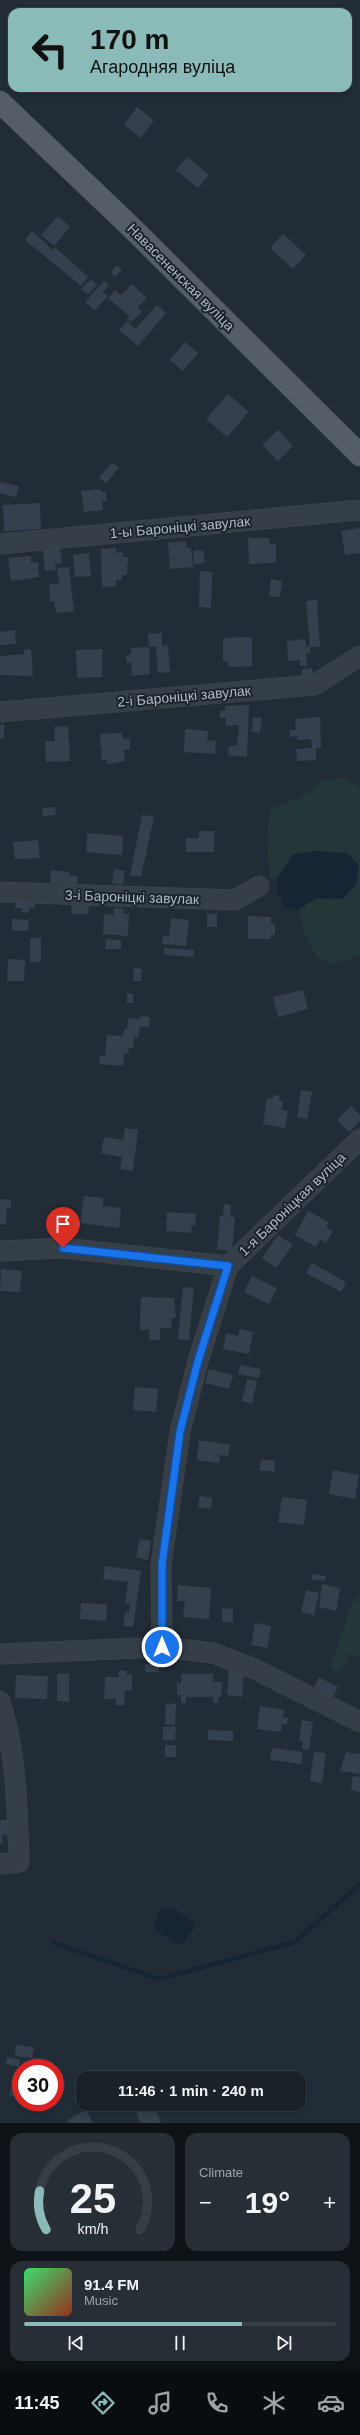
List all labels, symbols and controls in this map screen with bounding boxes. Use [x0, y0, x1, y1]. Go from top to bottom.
icon: left [24, 24, 76, 76]
text: 170 m [90, 24, 169, 55]
text: Агародняя вуліца [90, 57, 235, 77]
street label: Навасененская вуліца [124, 220, 238, 334]
street label: 1-ы Бароніцкі завулак [109, 513, 252, 541]
street label: 2-і Бароніцкі завулак [117, 682, 252, 710]
street label: 3-і Бароніцкі завулак [65, 887, 200, 907]
street label: 1-я Бароніцкая вуліца [235, 1149, 349, 1259]
pin [46, 1207, 80, 1248]
icon: arrive [52, 1213, 74, 1235]
position arrow [141, 1626, 183, 1668]
speed limit sign: 30 [12, 2059, 64, 2111]
text: 11:46 · 1 min · 240 m [118, 2082, 264, 2099]
text: Climate [199, 2165, 243, 2180]
text: 25 [69, 2175, 116, 2222]
text: 19° [245, 2186, 290, 2219]
text: − [199, 2190, 212, 2215]
text: + [323, 2190, 336, 2215]
text: km/h [77, 2221, 108, 2237]
text: 91.4 FM [84, 2276, 139, 2293]
text: Music [84, 2293, 118, 2308]
icon: previous [65, 2332, 87, 2354]
icon: pause [169, 2332, 191, 2354]
icon: next [273, 2332, 295, 2354]
icon: directions [89, 2389, 117, 2417]
icon: music [146, 2389, 174, 2417]
icon: phone [203, 2389, 231, 2417]
icon: climate [260, 2389, 288, 2417]
icon: car [317, 2389, 345, 2417]
text: 11:45 [15, 2393, 60, 2413]

